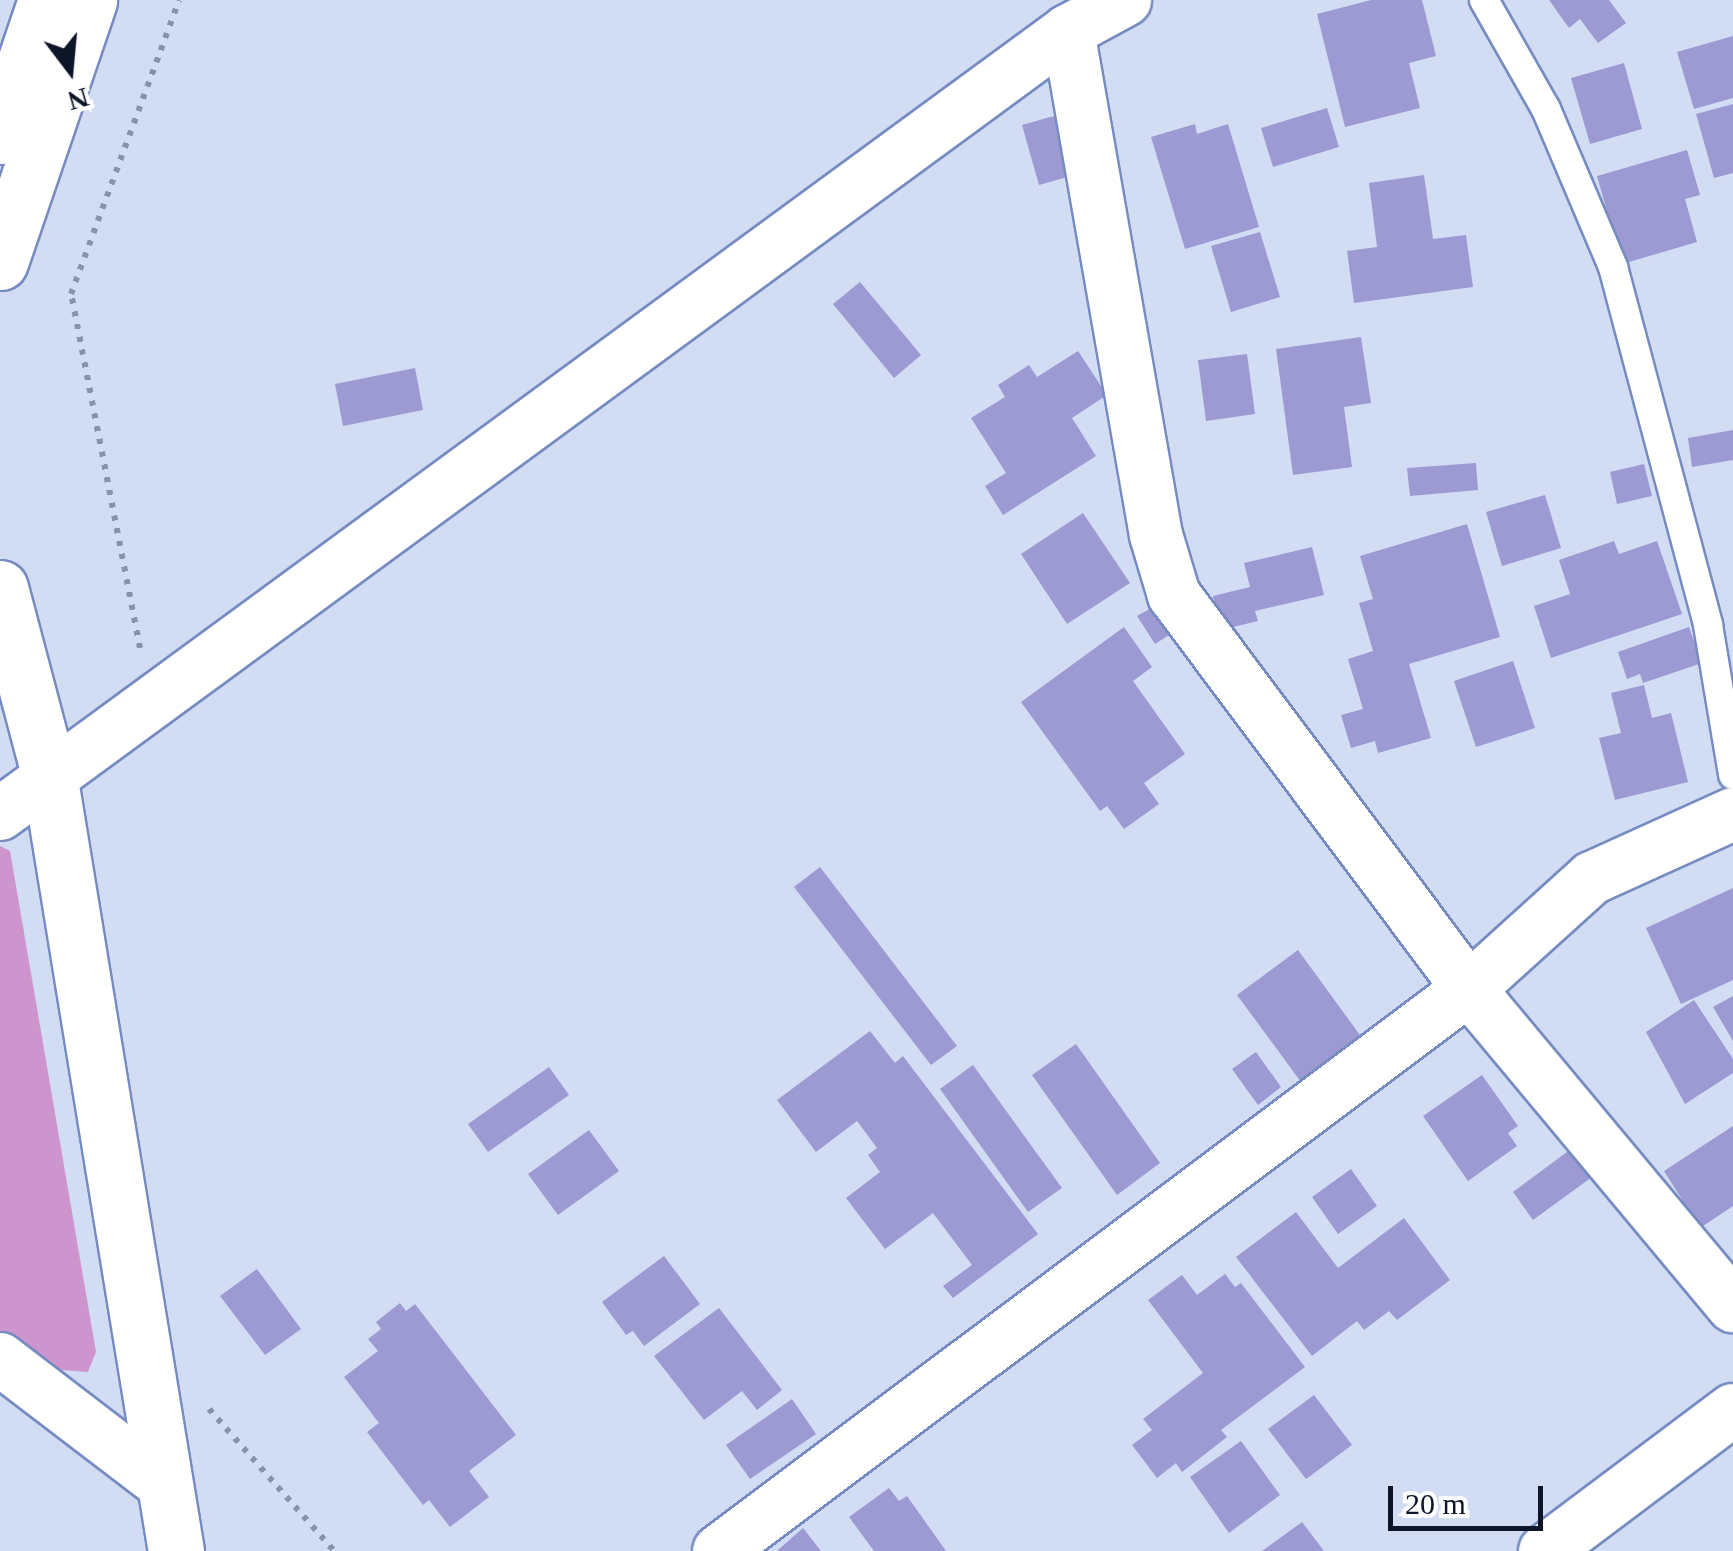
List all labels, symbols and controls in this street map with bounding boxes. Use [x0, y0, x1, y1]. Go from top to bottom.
north arrow [20, 20, 120, 120]
text: N [64, 82, 92, 117]
scale bar [1393, 1466, 1548, 1528]
text: 20 m [1405, 1487, 1466, 1520]

